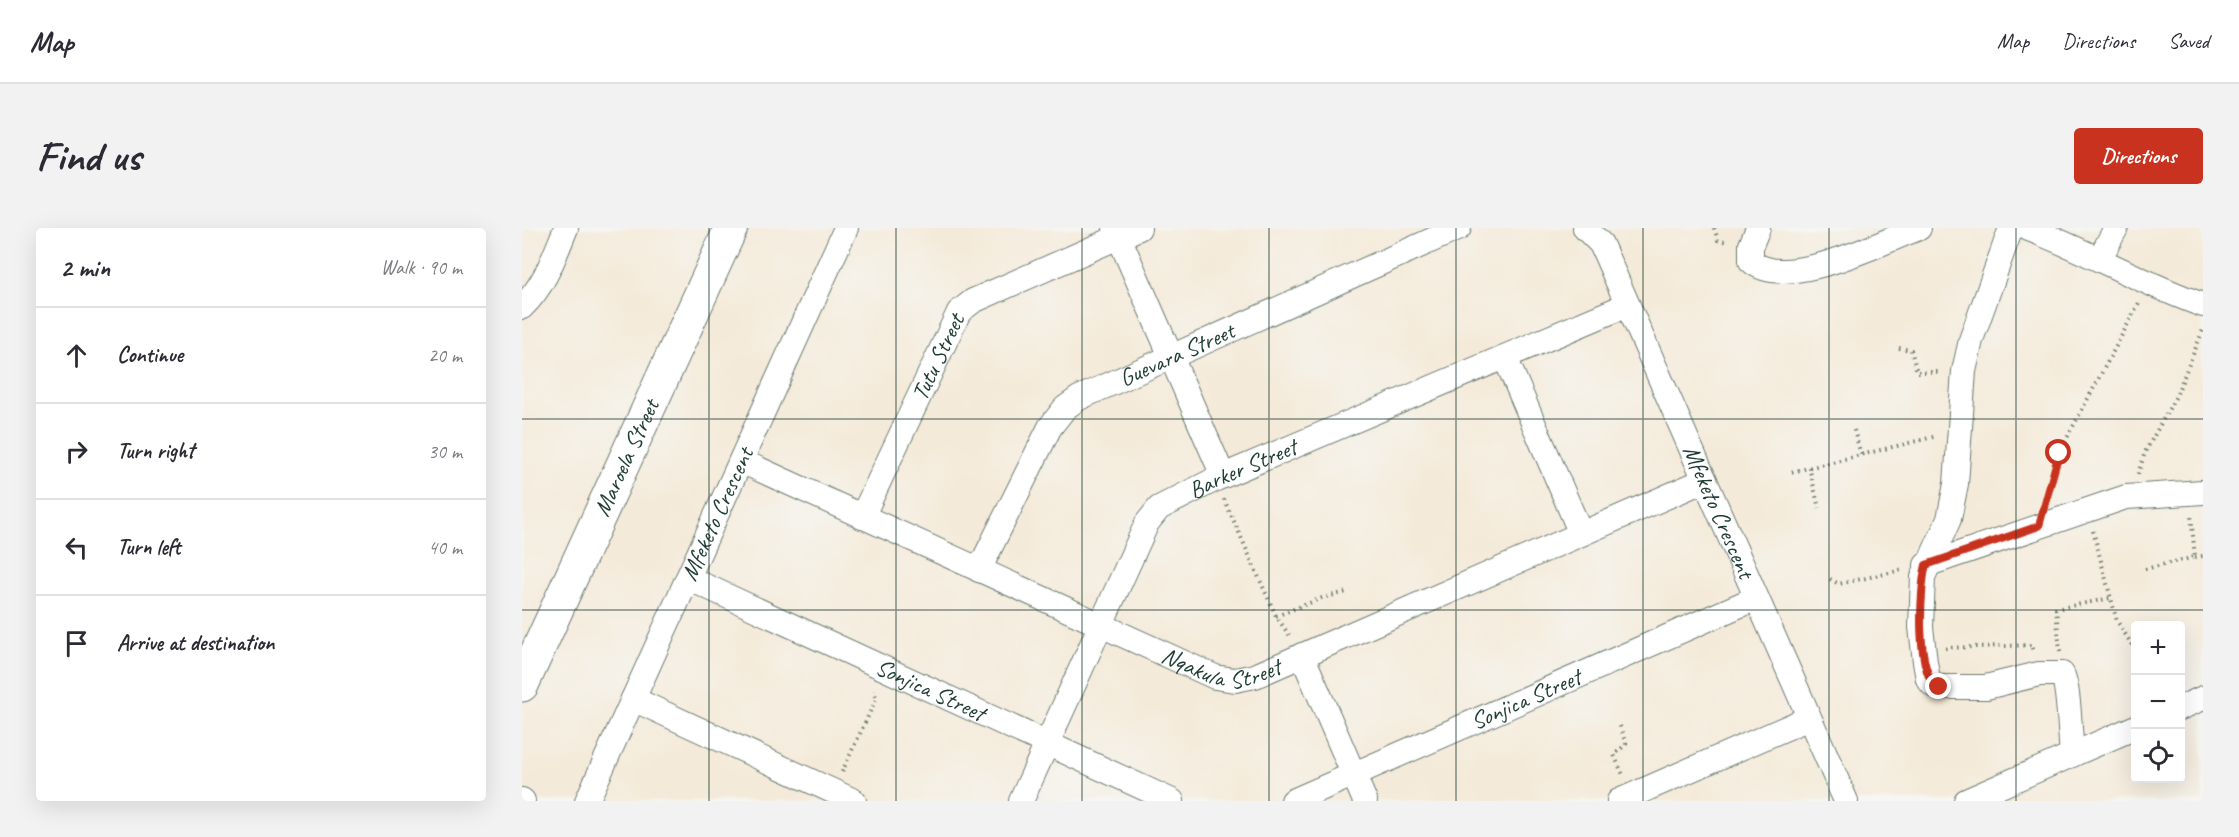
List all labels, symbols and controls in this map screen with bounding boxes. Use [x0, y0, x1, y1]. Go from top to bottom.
text: Map [30, 24, 73, 59]
text: Map [1997, 28, 2029, 54]
text: Directions [2062, 28, 2135, 54]
text: Saved [2168, 28, 2209, 54]
button: Directions [2074, 128, 2203, 184]
text: Find us [36, 130, 141, 183]
text: 2 min [60, 251, 110, 284]
text: Walk · 90 m [381, 255, 462, 280]
street label: Tutu Street [904, 307, 972, 405]
street label: Guevara Street [1114, 315, 1241, 393]
icon: ahead [60, 339, 93, 372]
text: Continue [117, 341, 183, 369]
text: 20 m [428, 343, 462, 368]
street label: Maroela Street [586, 393, 666, 521]
street label: Barker Street [1183, 430, 1304, 505]
icon: right [60, 435, 93, 468]
text: Turn right [117, 437, 194, 465]
text: 30 m [428, 439, 462, 464]
route start [2045, 439, 2071, 465]
street label: Mfeketo Crescent [1676, 440, 1762, 585]
street label: Mfeketo Crescent [674, 441, 761, 585]
icon: left [60, 531, 93, 564]
text: Turn left [117, 533, 181, 561]
text: 40 m [428, 535, 462, 560]
map controls [2131, 621, 2185, 783]
button: + [2131, 621, 2185, 675]
icon: arrive [60, 627, 93, 660]
text: Arrive at destination [117, 629, 274, 657]
street label: Nqakula Street [1157, 640, 1288, 696]
street label: Sonjica Street [871, 652, 993, 729]
street label: Sonjica Street [1466, 661, 1588, 736]
route end [1925, 673, 1951, 699]
button: − [2131, 675, 2185, 729]
button: locate [2131, 729, 2185, 783]

